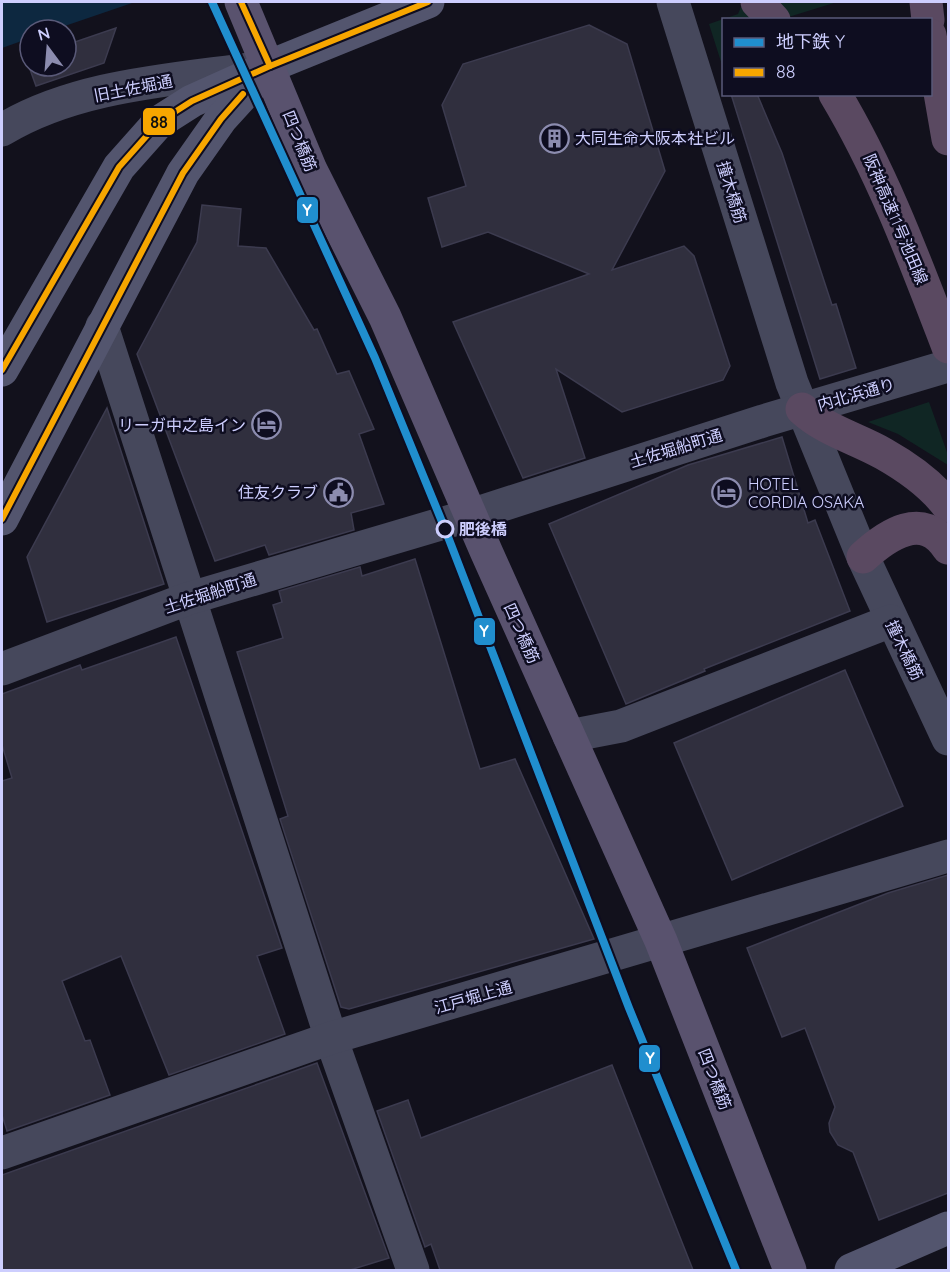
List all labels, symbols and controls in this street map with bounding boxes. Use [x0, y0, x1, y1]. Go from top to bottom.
north arrow [18, 18, 78, 78]
legend [722, 18, 932, 96]
text: N [35, 22, 52, 45]
text: 地下鉄 Y [776, 30, 845, 53]
text: 88 [776, 60, 795, 83]
street label: 旧土佐堀通 [92, 71, 174, 105]
line badge: 88 [142, 107, 176, 136]
street label: 四つ橋筋 [279, 108, 321, 174]
text: 88 [150, 112, 168, 132]
building icon: 大同生命大阪本社ビル [538, 122, 570, 154]
place label: 大同生命大阪本社ビル [575, 128, 735, 148]
street label: 阪神高速11号池田線 [859, 151, 933, 287]
street label: 撞木橋筋 [713, 158, 751, 226]
line badge: Y [296, 196, 319, 224]
text: Y [302, 200, 312, 220]
street label: 内北浜通り [815, 373, 897, 415]
hotel icon: リーガ中之島イン [251, 409, 283, 441]
place label: リーガ中之島イン [118, 415, 246, 435]
street label: 土佐堀船町通 [627, 424, 725, 472]
place label: HOTEL CORDIA OSAKA [748, 474, 864, 512]
public building icon: 住友クラブ [323, 476, 355, 508]
hotel icon: HOTEL CORDIA OSAKA [711, 477, 743, 509]
place label: 住友クラブ [238, 482, 318, 502]
place label: 肥後橋 [459, 519, 507, 539]
marker: 肥後橋 [436, 520, 454, 538]
street label: 土佐堀船町通 [161, 569, 259, 617]
street label: 四つ橋筋 [500, 600, 544, 666]
line badge: Y [473, 617, 496, 646]
street label: 撞木橋筋 [882, 617, 928, 683]
text: Y [479, 621, 489, 641]
street label: 江戸堀上通 [432, 976, 514, 1018]
line badge: Y [638, 1044, 661, 1073]
street label: 四つ橋筋 [694, 1046, 736, 1112]
text: Y [645, 1048, 655, 1068]

